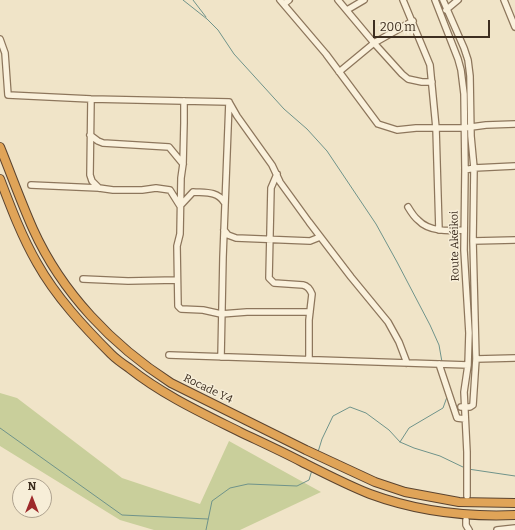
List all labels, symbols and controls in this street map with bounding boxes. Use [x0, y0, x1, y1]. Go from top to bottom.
scale bar [375, 12, 492, 38]
text: 200 m [380, 20, 416, 34]
street label: Route Akéikoi [448, 211, 462, 281]
street label: Rocade Y4 [181, 371, 235, 407]
north arrow [12, 478, 52, 518]
text: N [28, 480, 36, 493]

